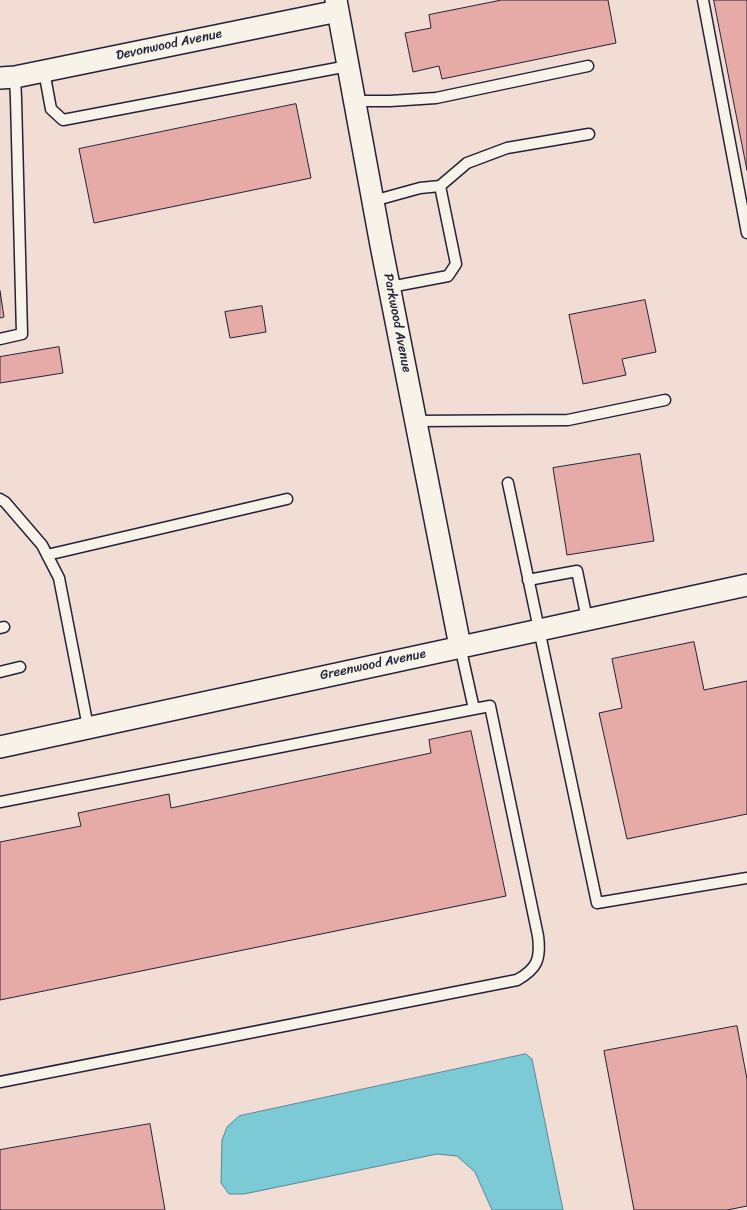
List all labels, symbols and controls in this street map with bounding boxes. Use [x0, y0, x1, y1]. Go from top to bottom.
street label: Devonwood Avenue [115, 26, 223, 64]
street label: Parkwood Avenue [380, 272, 414, 374]
street label: Greenwood Avenue [319, 646, 427, 684]

